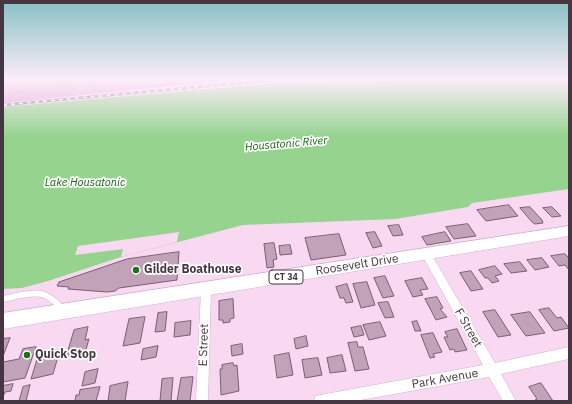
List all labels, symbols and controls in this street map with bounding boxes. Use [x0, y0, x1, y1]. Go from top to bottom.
water label: Housatonic River [244, 134, 328, 154]
water label: Lake Housatonic [45, 176, 125, 190]
street label: Roosevelt Drive [315, 251, 399, 279]
place label: Gilder Boathouse [144, 263, 241, 277]
marker: Gilder Boathouse [131, 265, 141, 275]
road number: CT 34 [269, 270, 303, 284]
street label: F Street [451, 306, 485, 350]
street label: E Street [196, 323, 212, 367]
place label: Quick Stop [35, 348, 96, 362]
marker: Quick Stop [22, 350, 32, 360]
street label: Park Avenue [411, 366, 479, 392]

